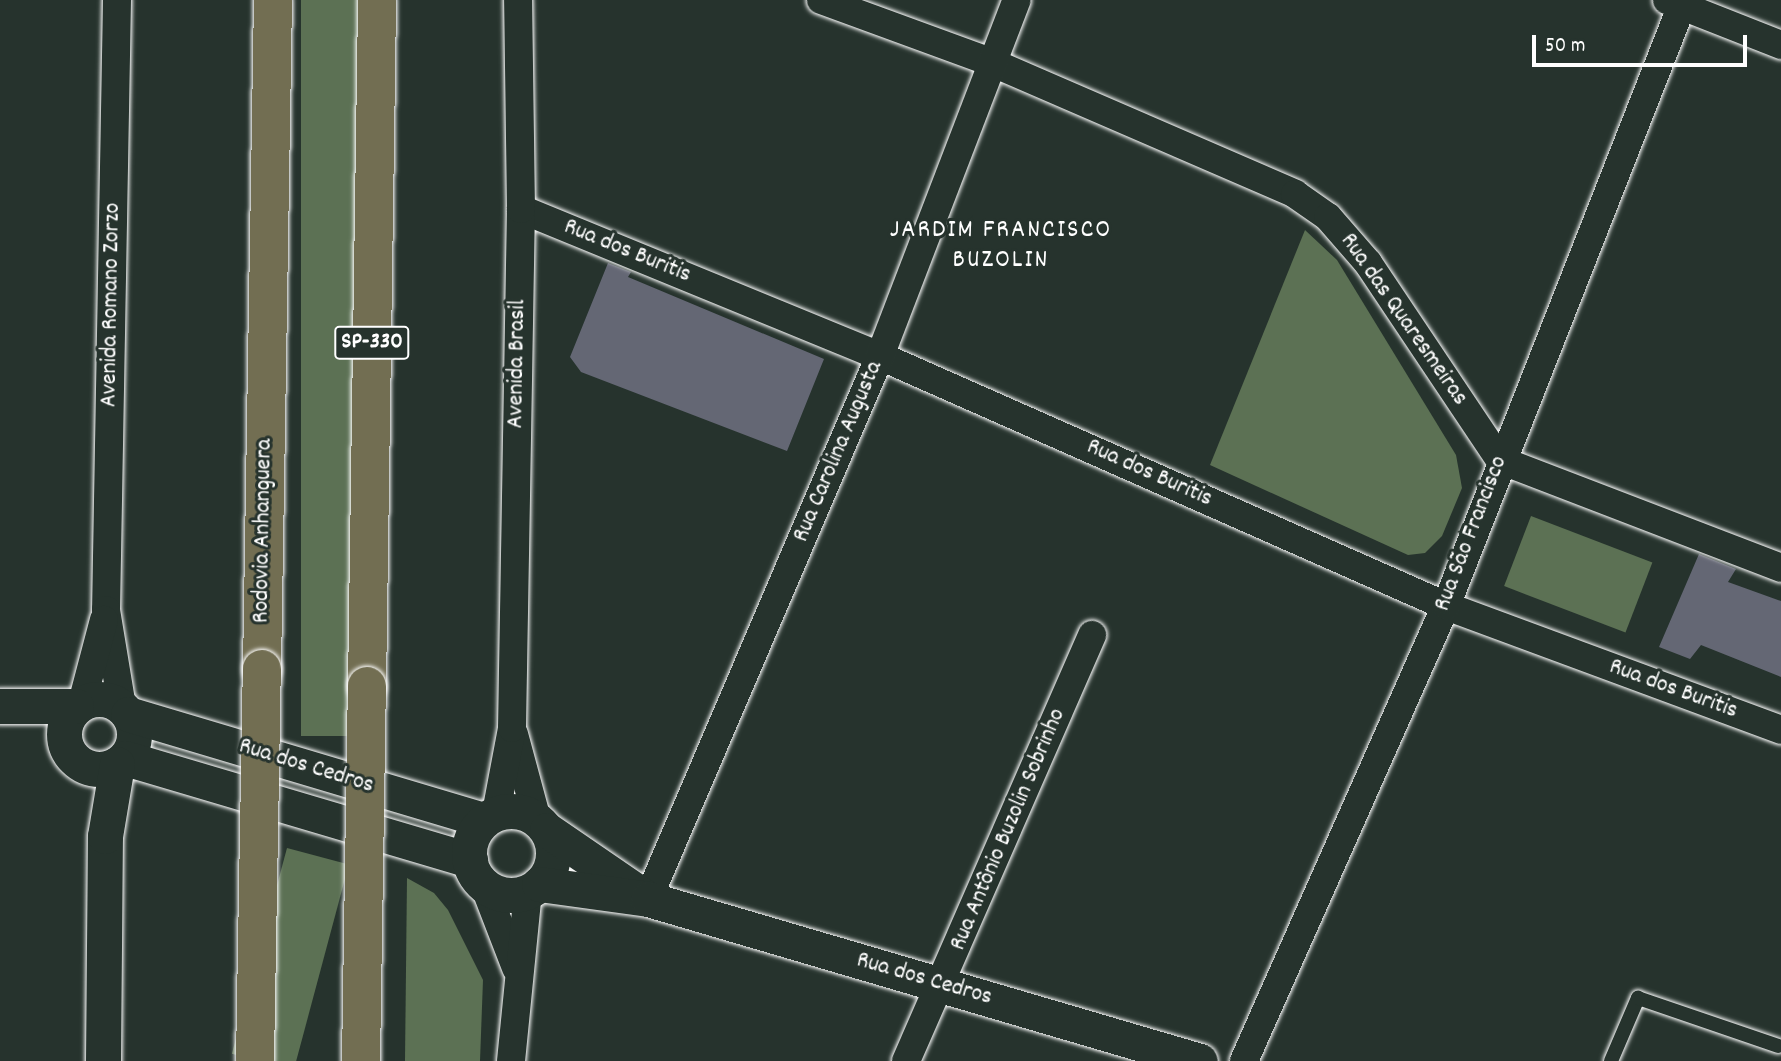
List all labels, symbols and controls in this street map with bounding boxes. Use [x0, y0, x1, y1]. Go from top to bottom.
scale bar [1536, 21, 1751, 65]
text: 50 m [1545, 32, 1585, 62]
street label: Avenida Romano Zorzo [96, 203, 128, 407]
street label: Rua dos Buritis [559, 213, 695, 291]
district label: JARDIM FRANCISCO BUZOLIN [892, 215, 1110, 276]
street label: Rua das Quaresmeiras [1333, 228, 1473, 412]
street label: Avenida Brasil [502, 299, 534, 429]
road number: SP-330 [334, 324, 410, 362]
street label: Rua Carolina Augusta [788, 357, 890, 547]
street label: Rua dos Buritis [1082, 433, 1216, 515]
street label: Rodovia Anhanguera [248, 438, 280, 624]
street label: Rua São Francisco [1429, 452, 1515, 616]
street label: Rua dos Buritis [1605, 653, 1741, 727]
street label: Rua Antônio Buzolin Sobrinho [945, 705, 1073, 955]
street label: Rua dos Cedros [235, 733, 377, 801]
street label: Rua dos Cedros [853, 947, 995, 1013]

